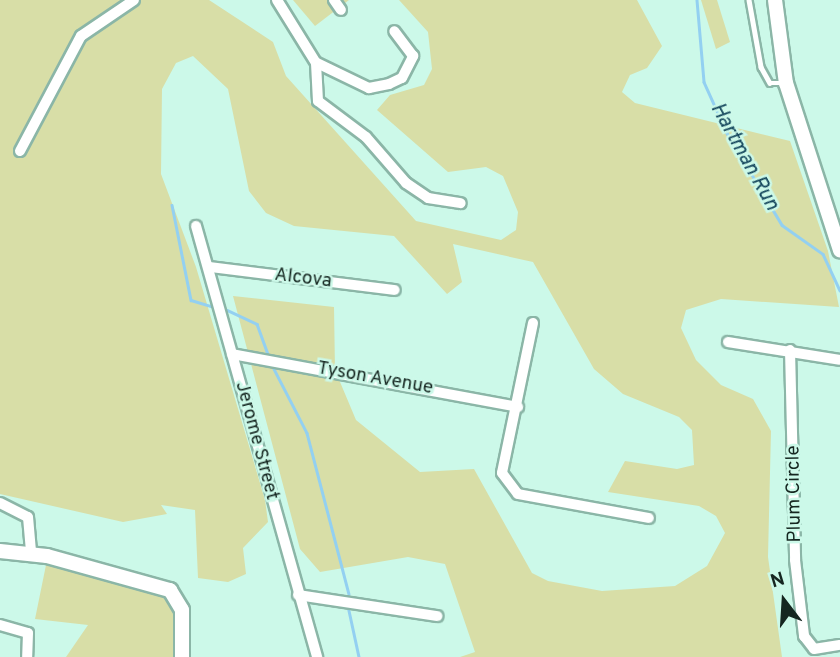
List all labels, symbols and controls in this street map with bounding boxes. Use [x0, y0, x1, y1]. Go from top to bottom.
water label: Hartman Run [704, 99, 784, 215]
street label: Alcova [273, 264, 333, 294]
street label: Tyson Avenue [315, 358, 435, 400]
street label: Jerome Street [229, 379, 283, 503]
street label: Plum Circle [783, 445, 807, 543]
north arrow [749, 566, 819, 636]
text: N [768, 567, 788, 594]

